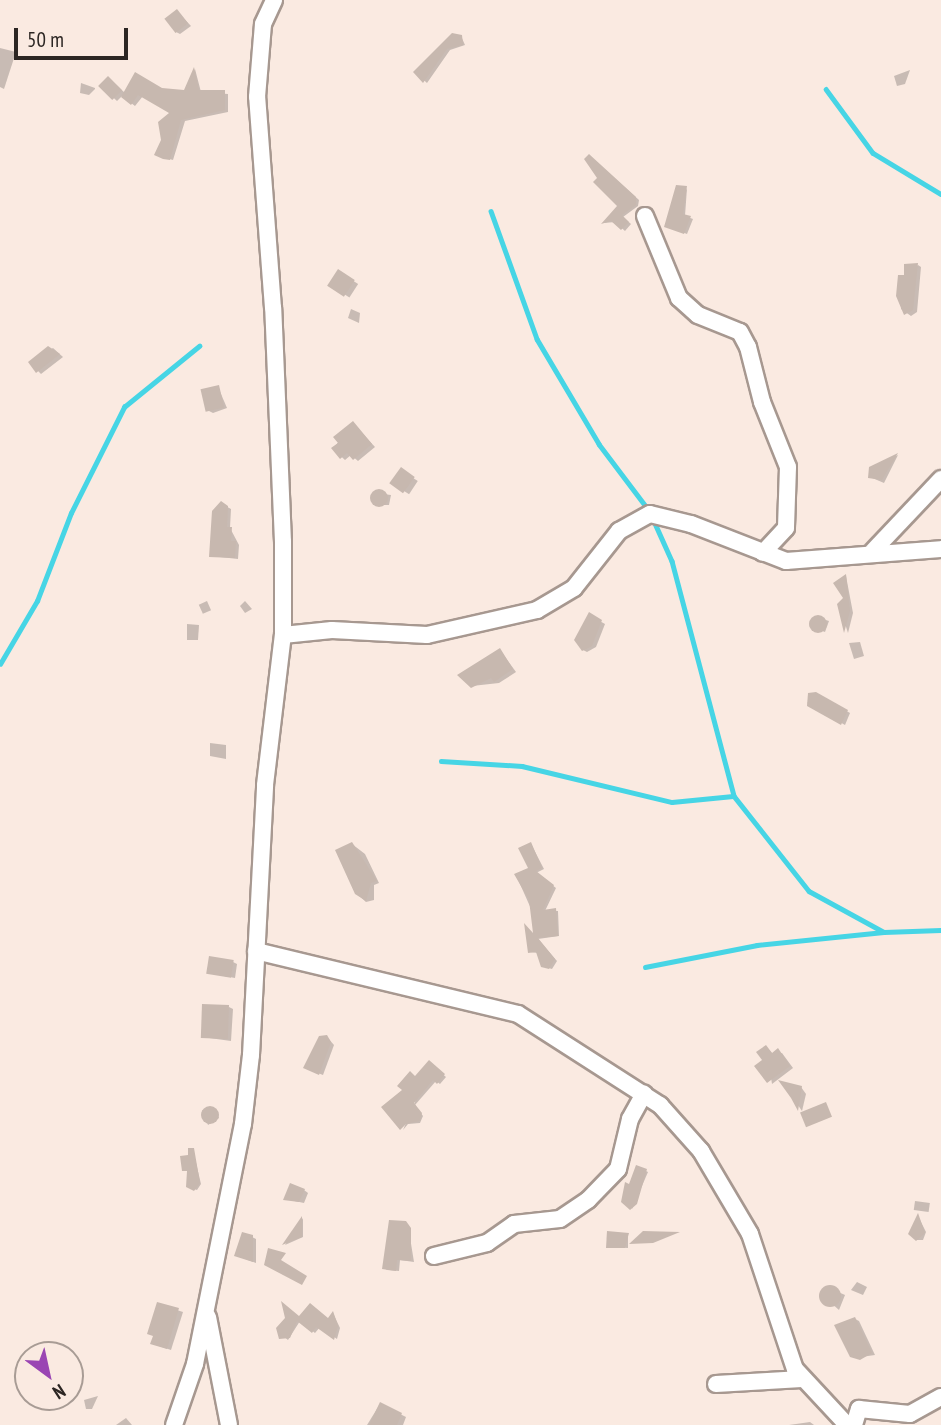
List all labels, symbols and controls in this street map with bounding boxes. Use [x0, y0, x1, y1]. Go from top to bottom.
scale bar [18, 14, 131, 58]
text: 50 m [27, 26, 64, 53]
north arrow [14, 1341, 84, 1411]
text: N [49, 1379, 70, 1405]

